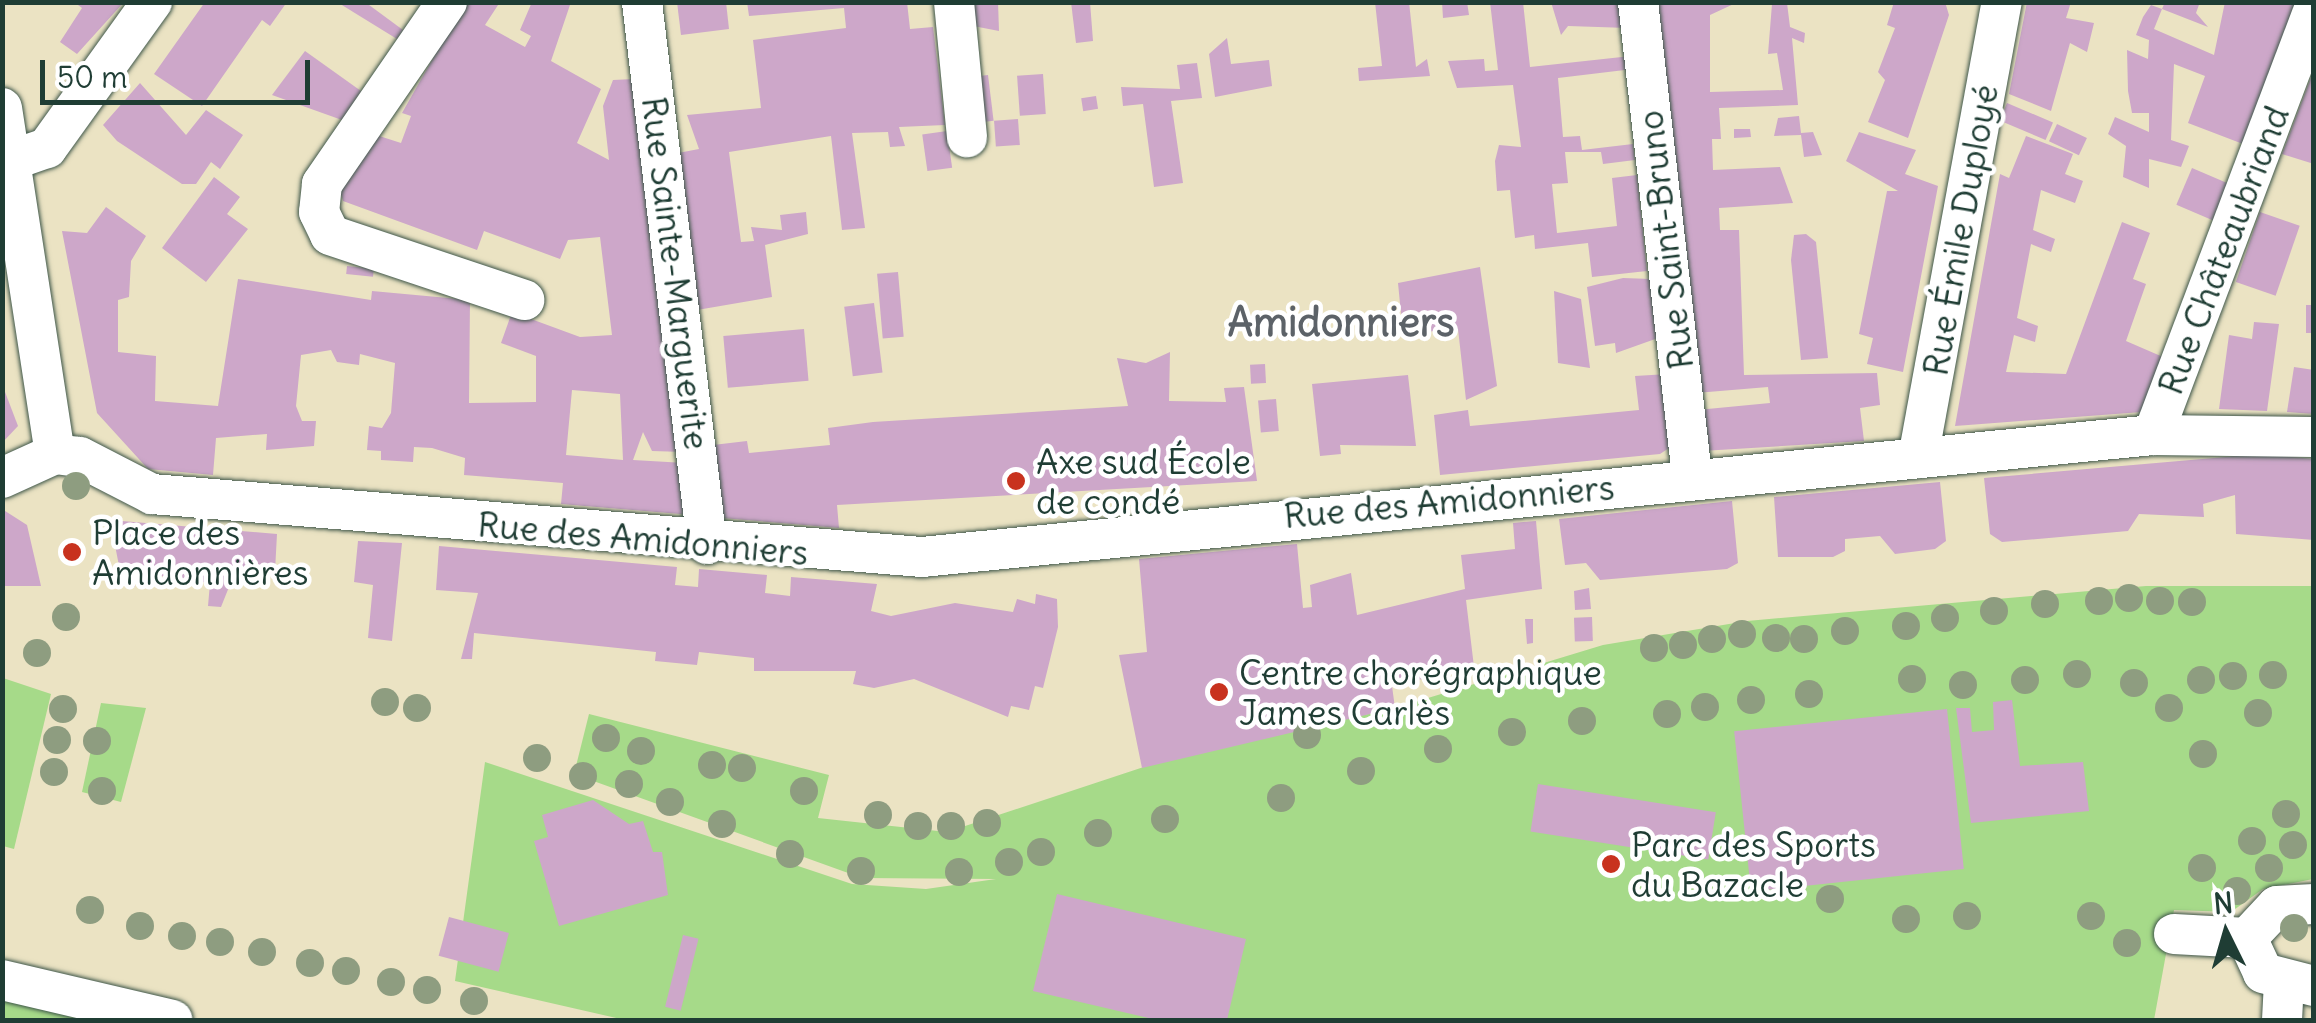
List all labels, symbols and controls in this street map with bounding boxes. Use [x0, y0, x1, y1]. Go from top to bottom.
scale bar [45, 40, 315, 102]
text: 50 m [57, 58, 127, 96]
street label: Rue Émile Duployé [1914, 81, 2006, 379]
street label: Rue Sainte-Marguerite [634, 94, 718, 452]
street label: Rue Châteaubriand [2149, 100, 2297, 400]
street label: Rue Saint-Bruno [1628, 108, 1702, 372]
district label: Amidonniers [1227, 298, 1455, 346]
place label: Axe sud École de condé [1036, 440, 1251, 522]
street label: Rue des Amidonniers [1282, 466, 1616, 536]
marker: Axe sud École de condé [1005, 470, 1027, 492]
street label: Rue des Amidonniers [476, 503, 810, 573]
place label: Place des Amidonnières [92, 511, 309, 593]
marker: Place des Amidonnières [61, 541, 83, 563]
place label: Centre chorégraphique James Carlès [1239, 651, 1602, 733]
marker: Centre chorégraphique James Carlès [1208, 681, 1230, 703]
place label: Parc des Sports du Bazacle [1631, 823, 1876, 905]
marker: Parc des Sports du Bazacle [1600, 853, 1622, 875]
north arrow [2176, 883, 2276, 983]
text: N [2212, 884, 2235, 922]

